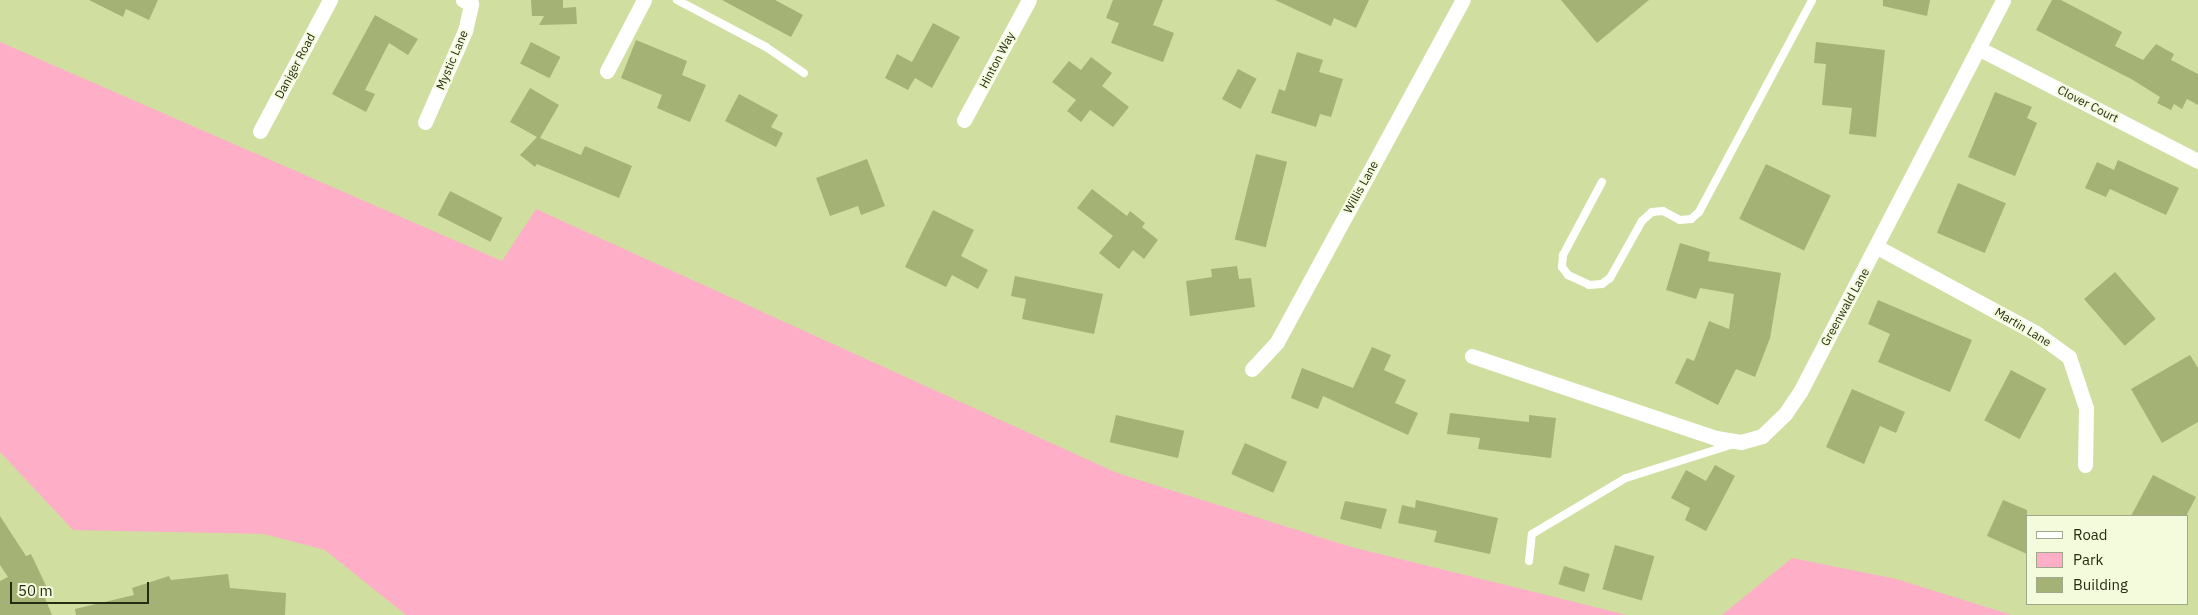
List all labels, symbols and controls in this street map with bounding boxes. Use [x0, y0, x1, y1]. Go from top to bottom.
street label: Mystic Lane [433, 28, 471, 92]
street label: Hinton Way [976, 29, 1018, 91]
street label: Daniger Road [272, 31, 318, 101]
street label: Clover Court [2055, 82, 2121, 126]
street label: Willis Lane [1341, 158, 1381, 216]
street label: Greenwald Lane [1818, 265, 1872, 349]
street label: Martin Lane [1992, 305, 2054, 349]
legend [2026, 515, 2188, 605]
text: Road [2073, 525, 2108, 544]
text: Park [2073, 550, 2103, 569]
scale bar [12, 572, 151, 604]
text: Building [2073, 575, 2128, 594]
text: 50 m [18, 581, 53, 600]

